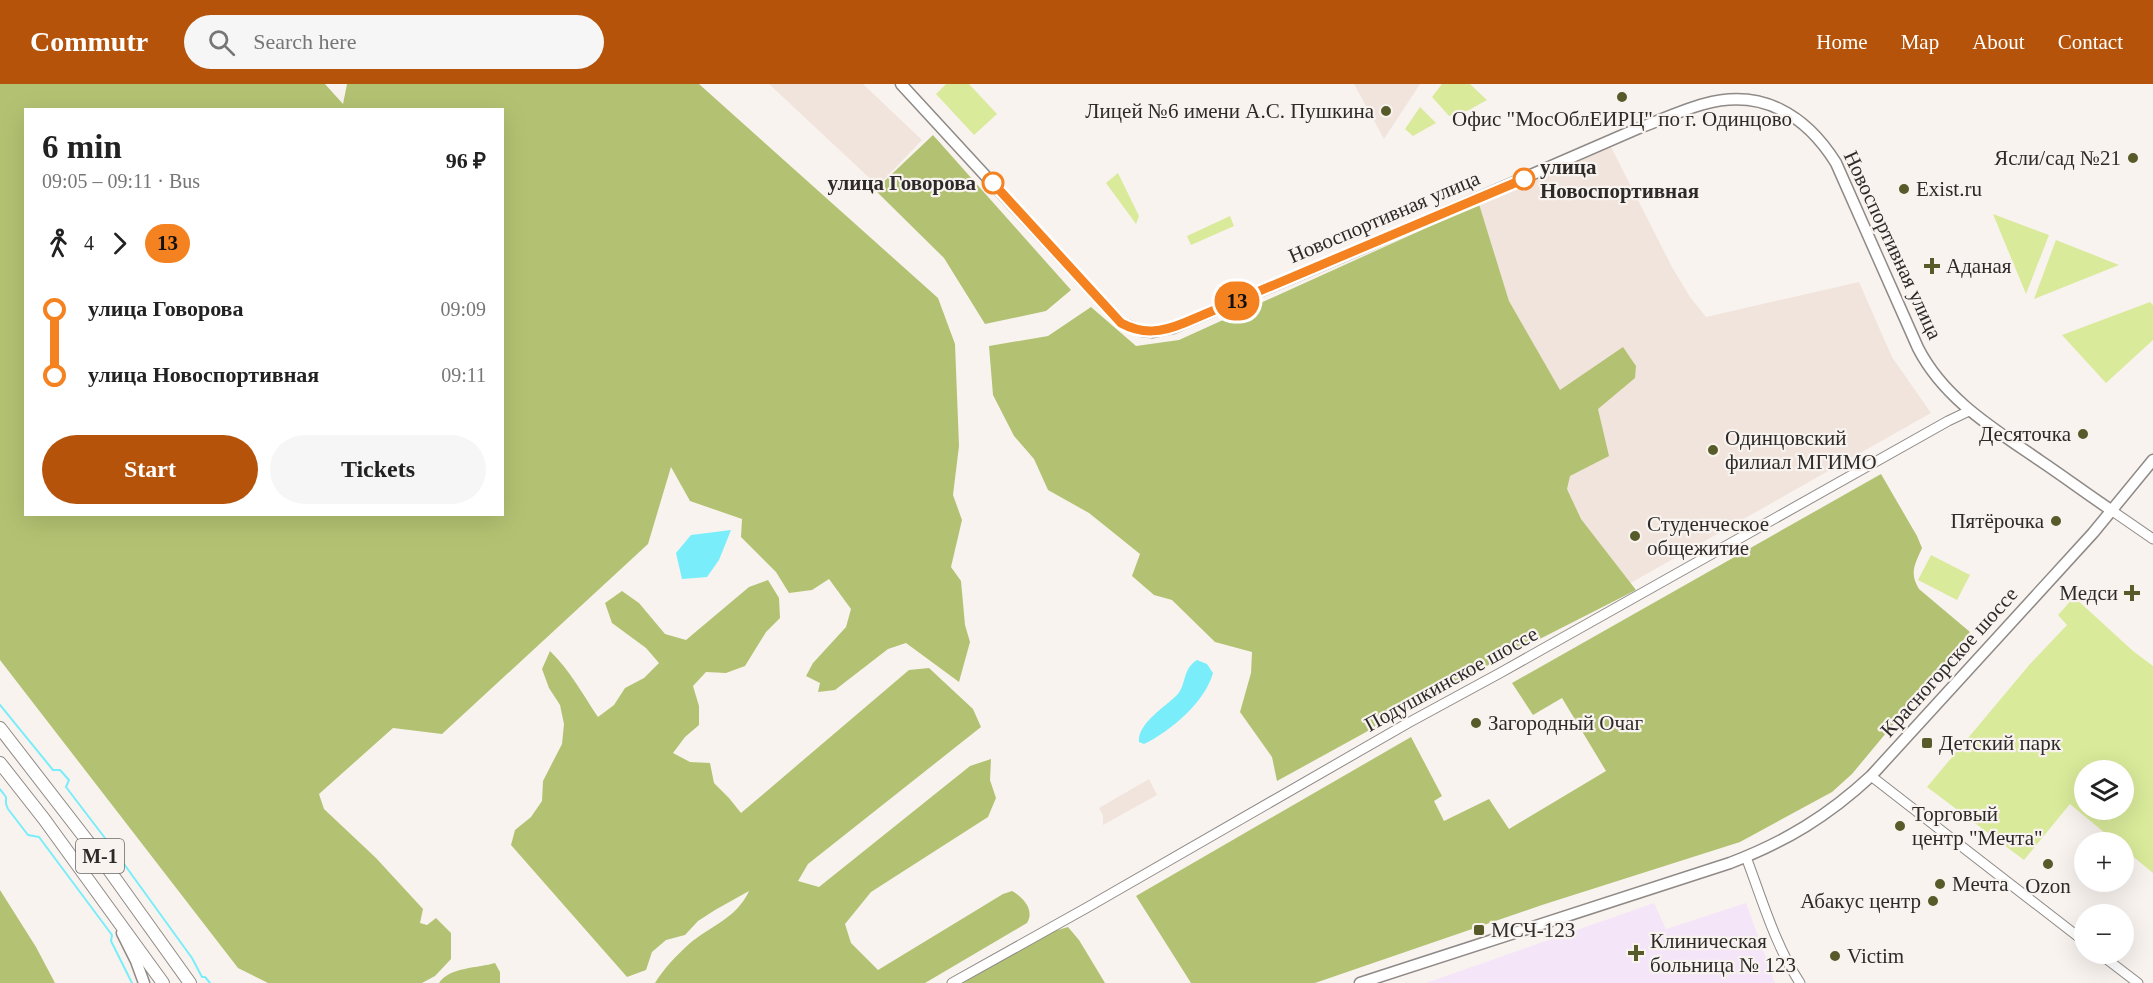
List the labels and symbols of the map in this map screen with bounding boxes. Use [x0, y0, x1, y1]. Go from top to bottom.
marker: Офис "МосОблЕИРЦ" по г. Одинцово [1615, 90, 1629, 104]
place label: Лицей №6 имени А.С. Пушкина [1085, 99, 1375, 123]
marker: Лицей №6 имени А.С. Пушкина [1379, 104, 1393, 118]
place label: Офис "МосОблЕИРЦ" по г. Одинцово [1452, 107, 1792, 131]
place label: Ясли/сад №21 [1994, 146, 2121, 170]
street label: Новоспортивная улица [1839, 147, 1948, 344]
marker: Ясли/сад №21 [2126, 151, 2140, 165]
place label: улица Новоспортивная [1540, 155, 1699, 203]
street label: Новоспортивная улица [1285, 166, 1484, 268]
marker: улица Новоспортивная [1513, 168, 1535, 190]
place label: улица Говорова [828, 171, 976, 195]
marker: улица Говорова [982, 172, 1004, 194]
place label: Exist.ru [1916, 177, 1982, 201]
marker: Exist.ru [1897, 182, 1911, 196]
place label: Аданая [1946, 254, 2012, 278]
marker: Аданая [1923, 257, 1941, 275]
line badge: 13 [1210, 282, 1264, 320]
place label: Десяточка [1979, 422, 2072, 446]
place label: Одинцовский филиал МГИМО [1725, 426, 1877, 474]
marker: Десяточка [2076, 427, 2090, 441]
marker: Одинцовский филиал МГИМО [1706, 443, 1720, 457]
place label: Пятёрочка [1950, 509, 2045, 533]
place label: Студенческое общежитие [1647, 512, 1769, 560]
marker: Пятёрочка [2049, 514, 2063, 528]
marker: Студенческое общежитие [1628, 529, 1642, 543]
place label: Медси [2059, 581, 2118, 605]
street label: Красногорское шоссе [1875, 582, 2023, 742]
marker: Медси [2123, 584, 2141, 602]
street label: Подушкинское шоссе [1360, 621, 1542, 737]
place label: Загородный Очаг [1488, 711, 1643, 735]
marker: Загородный Очаг [1469, 716, 1483, 730]
place label: Детский парк [1939, 731, 2062, 755]
marker: Детский парк [1920, 736, 1934, 750]
place label: Торговый центр "Мечта" [1912, 802, 2043, 850]
marker: Торговый центр "Мечта" [1893, 819, 1907, 833]
road number: М-1 [76, 839, 124, 873]
marker: Ozon [2041, 857, 2055, 871]
place label: Мечта [1952, 872, 2009, 896]
place label: Ozon [2025, 874, 2071, 898]
marker: Мечта [1933, 877, 1947, 891]
place label: Абакус центр [1800, 889, 1921, 913]
marker: Абакус центр [1926, 894, 1940, 908]
place label: МСЧ-123 [1491, 918, 1575, 942]
marker: МСЧ-123 [1472, 923, 1486, 937]
place label: Клиническая больница № 123 [1650, 929, 1796, 977]
marker: Клиническая больница № 123 [1627, 944, 1645, 962]
place label: Victim [1847, 944, 1904, 968]
marker: Victim [1828, 949, 1842, 963]

